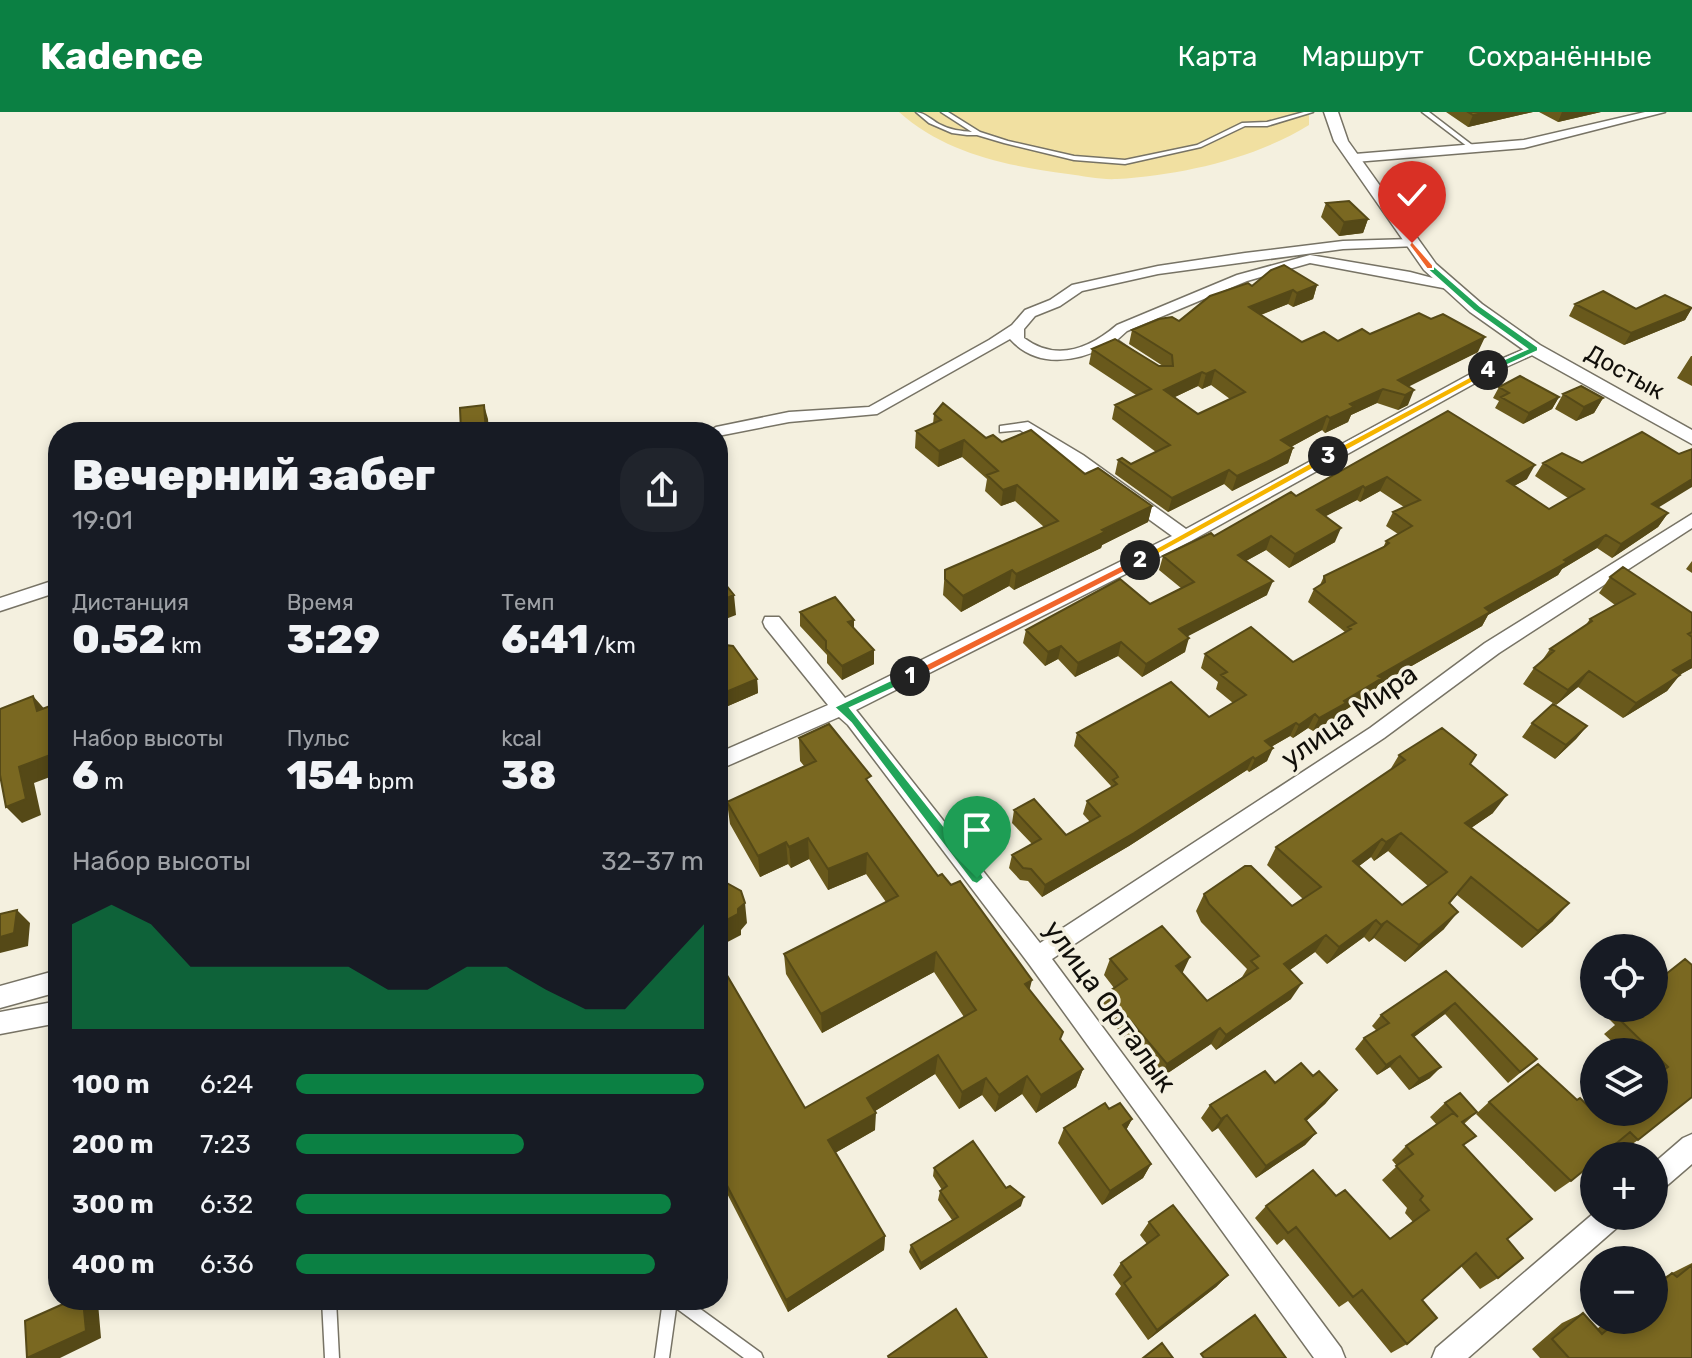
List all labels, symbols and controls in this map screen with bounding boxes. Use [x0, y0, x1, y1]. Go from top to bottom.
text: Kadence [40, 33, 203, 79]
text: Карта [1178, 40, 1257, 73]
text: Маршрут [1301, 40, 1424, 73]
text: Сохранённые [1468, 40, 1652, 73]
pin [1378, 161, 1446, 243]
icon: check [1390, 173, 1434, 217]
street label: Достык [1581, 339, 1670, 405]
pin: 4 [1468, 350, 1508, 390]
text: 4 [1480, 356, 1496, 383]
pin: 3 [1308, 436, 1348, 476]
text: 3 [1321, 442, 1335, 469]
button: share [620, 448, 704, 532]
text: Вечерний забег [72, 449, 435, 501]
text: 19:01 [72, 505, 133, 536]
pin: 2 [1120, 540, 1160, 580]
text: 2 [1133, 546, 1147, 573]
text: Дистанция [72, 589, 189, 616]
text: Время [287, 589, 354, 616]
text: Темп [501, 589, 554, 616]
text: 0.52 [72, 616, 166, 663]
text: 3:29 [287, 616, 380, 663]
text: 6:41 [501, 616, 589, 663]
text: km [166, 632, 202, 659]
text: /km [589, 632, 636, 659]
pin: 1 [890, 656, 930, 696]
street label: улица Мира [1274, 657, 1424, 775]
text: 1 [905, 662, 915, 689]
text: Набор высоты [72, 725, 223, 752]
text: Пульс [287, 725, 350, 752]
text: kcal [501, 725, 542, 752]
text: 6 [72, 752, 99, 799]
text: 154 [287, 752, 363, 799]
text: 38 [501, 752, 556, 799]
text: m [99, 768, 124, 795]
text: bpm [363, 768, 414, 795]
pin [943, 796, 1011, 878]
icon: arrive [955, 808, 999, 852]
text: Набор высоты [72, 846, 251, 877]
text: 32–37 m [601, 846, 704, 877]
street label: улица Орталык [1037, 914, 1183, 1098]
map controls [1580, 934, 1668, 1334]
button: locate [1580, 934, 1668, 1022]
button: layers [1580, 1038, 1668, 1126]
text: 100 m [72, 1069, 150, 1100]
text: 6:24 [200, 1069, 254, 1100]
text: 200 m [72, 1129, 154, 1160]
text: 7:23 [200, 1129, 251, 1160]
button: + [1580, 1142, 1668, 1230]
text: 300 m [72, 1189, 154, 1220]
text: 6:32 [200, 1189, 253, 1220]
button: − [1580, 1246, 1668, 1334]
text: 400 m [72, 1249, 154, 1280]
text: 6:36 [200, 1249, 254, 1280]

